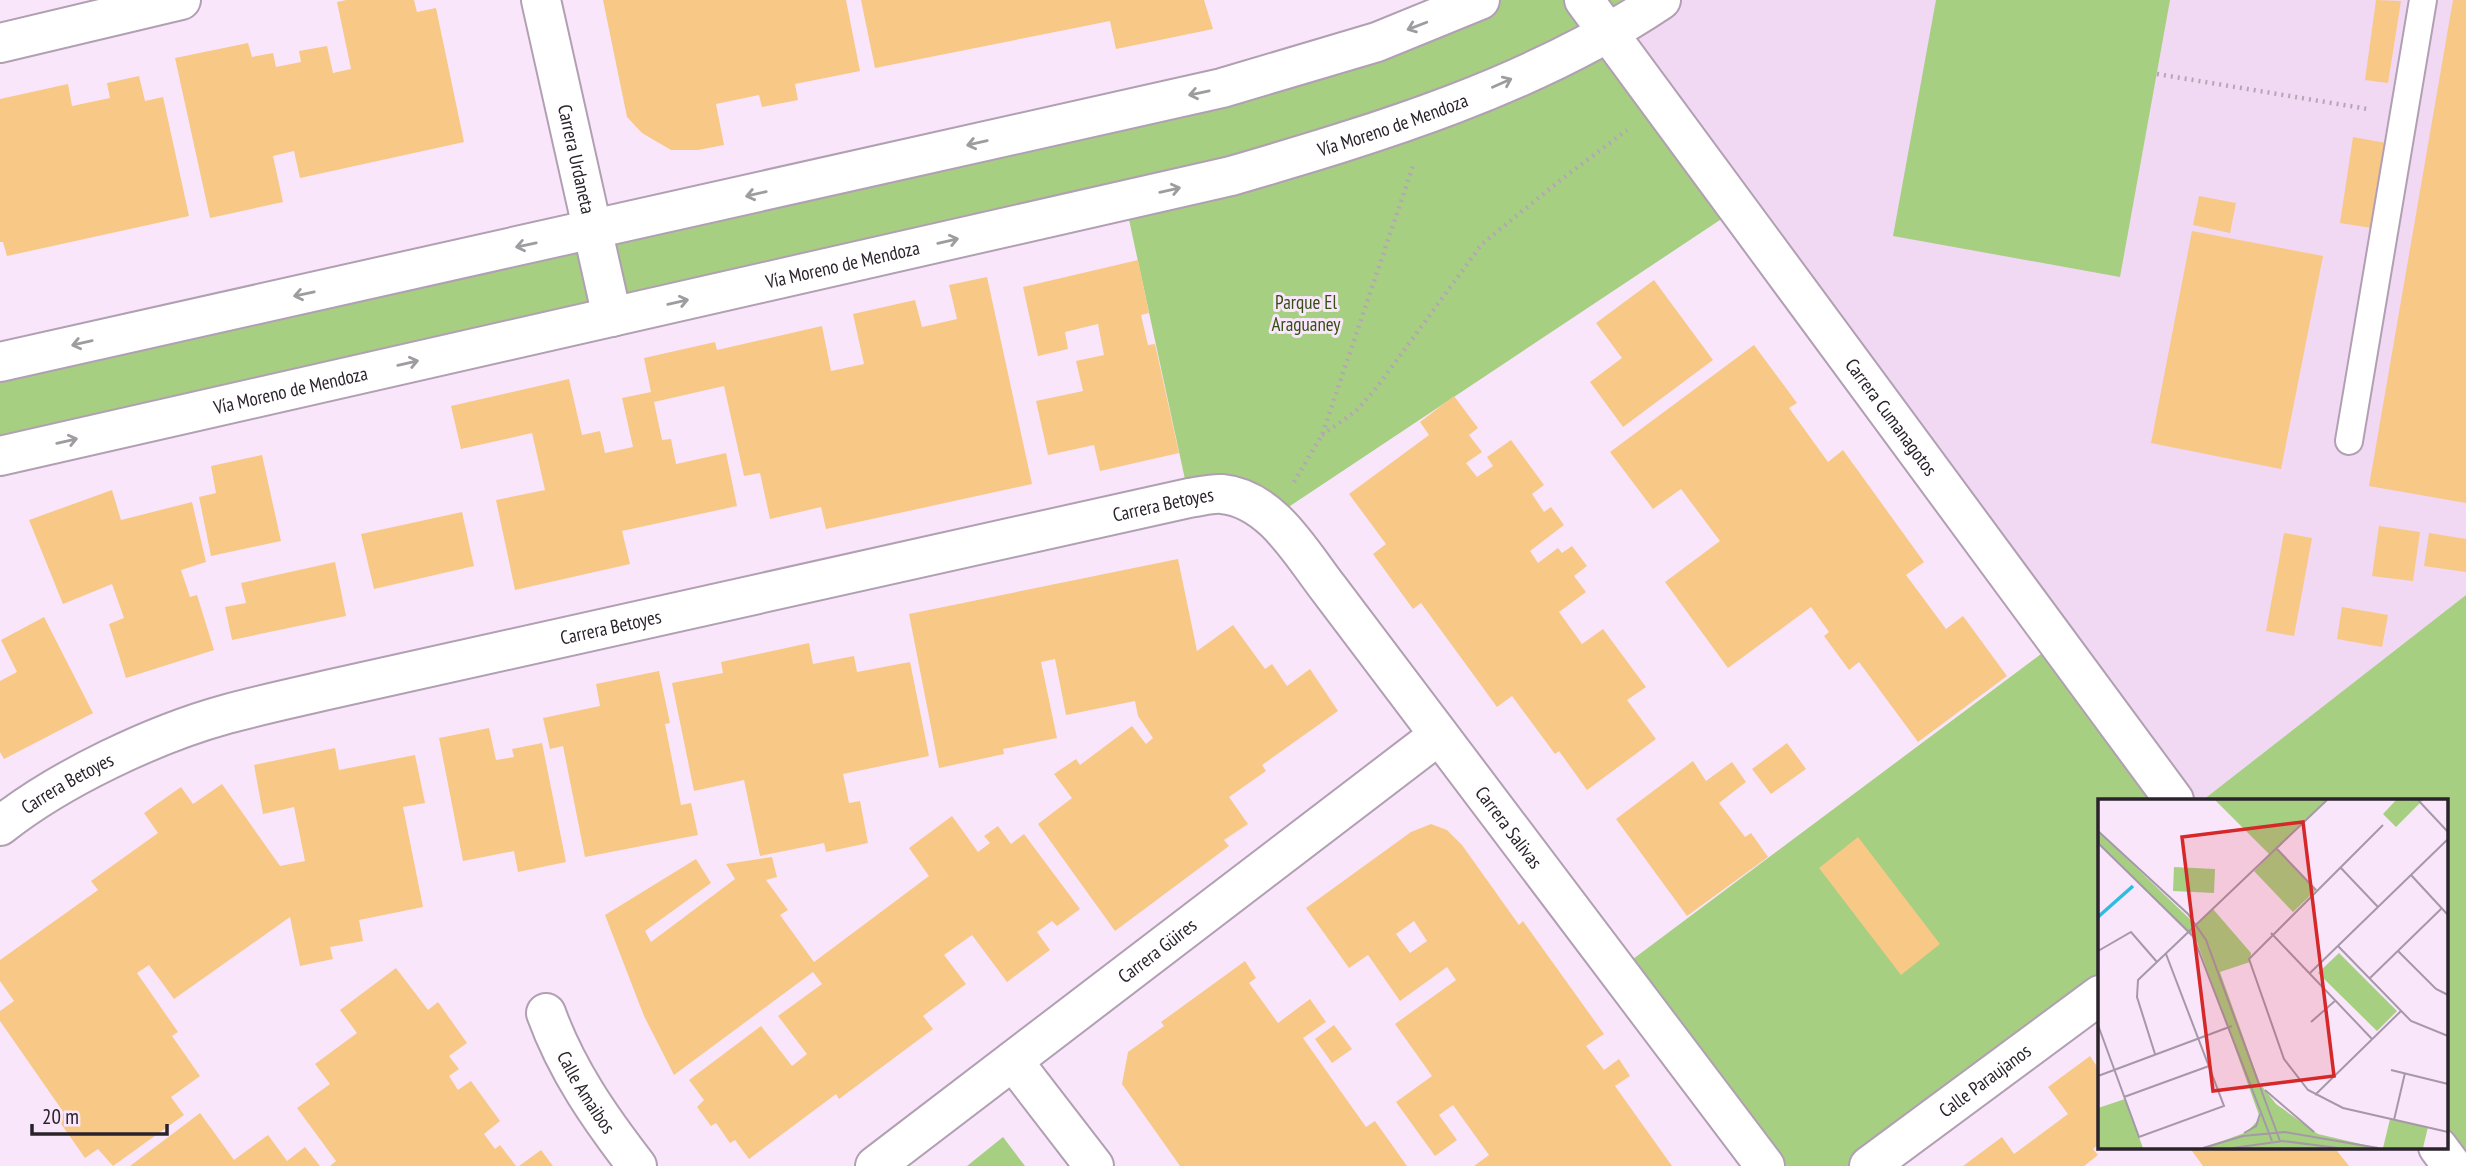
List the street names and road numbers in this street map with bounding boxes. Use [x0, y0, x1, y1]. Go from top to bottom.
street label: Vía Moreno de Mendoza [1314, 88, 1471, 162]
street label: Carrera Urdaneta [553, 102, 600, 216]
street label: Vía Moreno de Mendoza [762, 235, 922, 294]
street label: Carrera Cumanagotos [1840, 353, 1943, 480]
street label: Vía Moreno de Mendoza [210, 361, 370, 419]
street label: Carrera Betoyes [1110, 482, 1215, 527]
street label: Carrera Betoyes [558, 604, 663, 650]
street label: Carrera Betoyes [16, 747, 117, 819]
street label: Carrera Salivas [1470, 781, 1548, 873]
street label: Carrera Güires [1113, 913, 1201, 988]
street label: Calle Paraujanos [1934, 1038, 2035, 1122]
street label: Calle Amaibos [552, 1047, 621, 1138]

